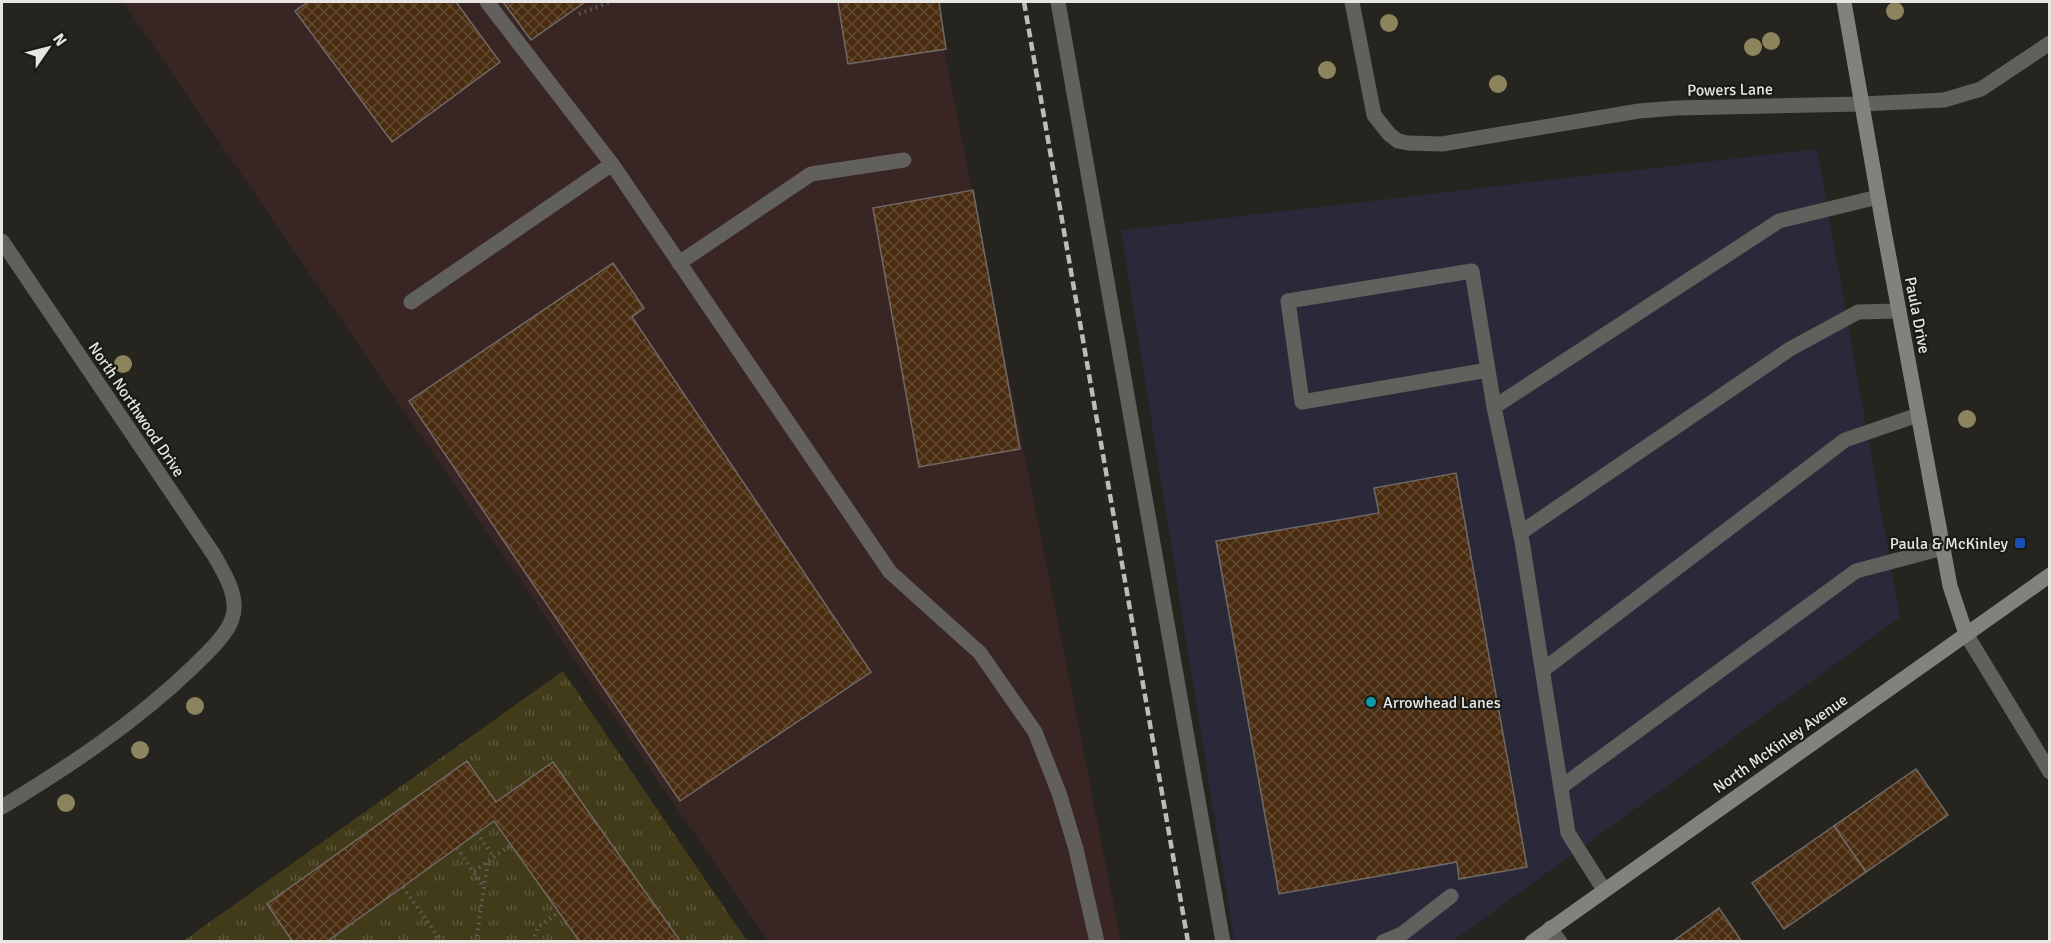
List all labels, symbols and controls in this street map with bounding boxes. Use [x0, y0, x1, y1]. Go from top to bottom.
north arrow [18, 18, 78, 78]
text: N [48, 30, 71, 50]
street label: Powers Lane [1687, 79, 1773, 101]
street label: Paula Drive [1900, 275, 1934, 355]
street label: North Northwood Drive [84, 338, 189, 481]
place label: Paula & McKinley [1890, 534, 2009, 554]
marker: Paula & McKinley [2013, 536, 2027, 550]
street label: North McKinley Avenue [1709, 690, 1852, 798]
place label: Arrowhead Lanes [1383, 693, 1501, 713]
marker: Arrowhead Lanes [1364, 695, 1378, 709]

